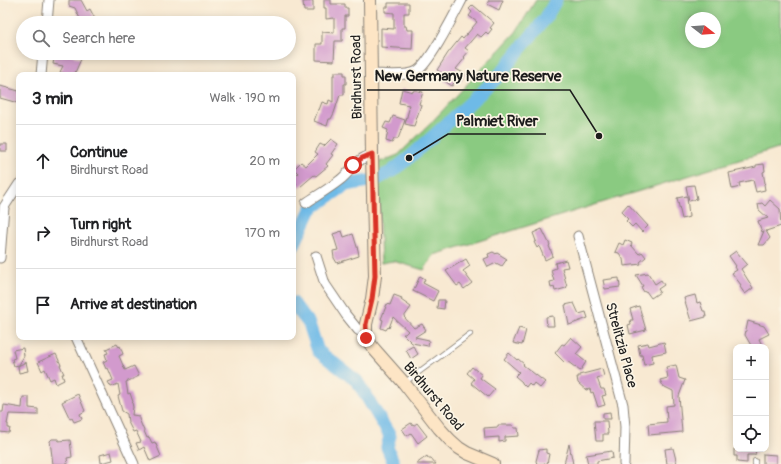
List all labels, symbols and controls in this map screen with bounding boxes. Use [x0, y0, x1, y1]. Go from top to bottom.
north arrow [685, 12, 721, 48]
search box [16, 16, 296, 60]
icon: search [30, 27, 52, 49]
text: Search here [62, 29, 135, 48]
street label: Birdhurst Road [347, 34, 366, 119]
callout: New Germany Nature Reserve [367, 63, 570, 90]
text: New Germany Nature Reserve [375, 67, 562, 86]
text: 3 min [32, 88, 73, 109]
text: Walk · 190 m [209, 90, 280, 106]
callout: Palmiet River [448, 107, 546, 134]
text: Palmiet River [456, 112, 539, 131]
text: Continue [70, 143, 128, 162]
icon: ahead [32, 150, 54, 172]
text: 20 m [249, 153, 280, 169]
route start [344, 156, 362, 174]
text: Birdhurst Road [70, 162, 149, 178]
text: Turn right [70, 215, 131, 234]
icon: right [32, 222, 54, 244]
text: 170 m [245, 225, 280, 241]
text: Birdhurst Road [70, 234, 149, 250]
icon: arrive [32, 294, 54, 316]
text: Arrive at destination [70, 295, 197, 314]
street label: Strelitzia Place [602, 301, 641, 390]
route end [357, 329, 375, 347]
map controls [733, 344, 769, 452]
button: + [733, 344, 769, 380]
street label: Birdhurst Road [400, 358, 467, 434]
button: − [733, 380, 769, 416]
button: locate [733, 416, 769, 452]

